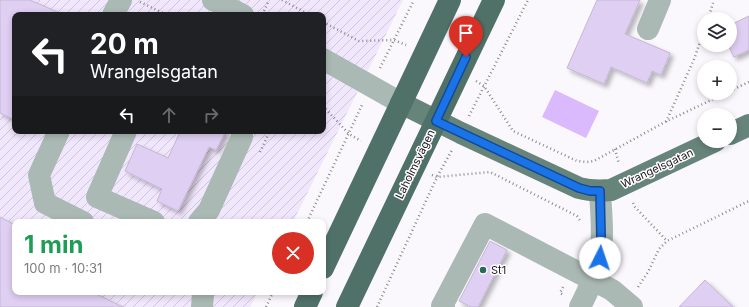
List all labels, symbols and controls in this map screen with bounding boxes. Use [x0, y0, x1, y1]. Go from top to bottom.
map controls [697, 12, 737, 148]
button: layers [697, 12, 737, 52]
pin [449, 16, 483, 57]
icon: arrive [455, 22, 477, 44]
text: 20 m [90, 27, 159, 61]
icon: left [24, 28, 76, 80]
button: + [697, 60, 737, 100]
text: Wrangelsgatan [90, 61, 218, 82]
icon: left [116, 104, 138, 126]
icon: ahead [158, 104, 180, 126]
icon: right [200, 104, 222, 126]
button: − [697, 108, 737, 148]
street label: Laholmsvägen [392, 127, 438, 201]
street label: Wrangelsgatan [619, 145, 695, 191]
text: 1 min [24, 230, 83, 259]
button: close [272, 232, 314, 274]
position arrow [579, 237, 621, 279]
text: 100 m · 10:31 [24, 260, 102, 276]
place label: St1 [491, 263, 506, 277]
marker: St1 [478, 265, 488, 275]

